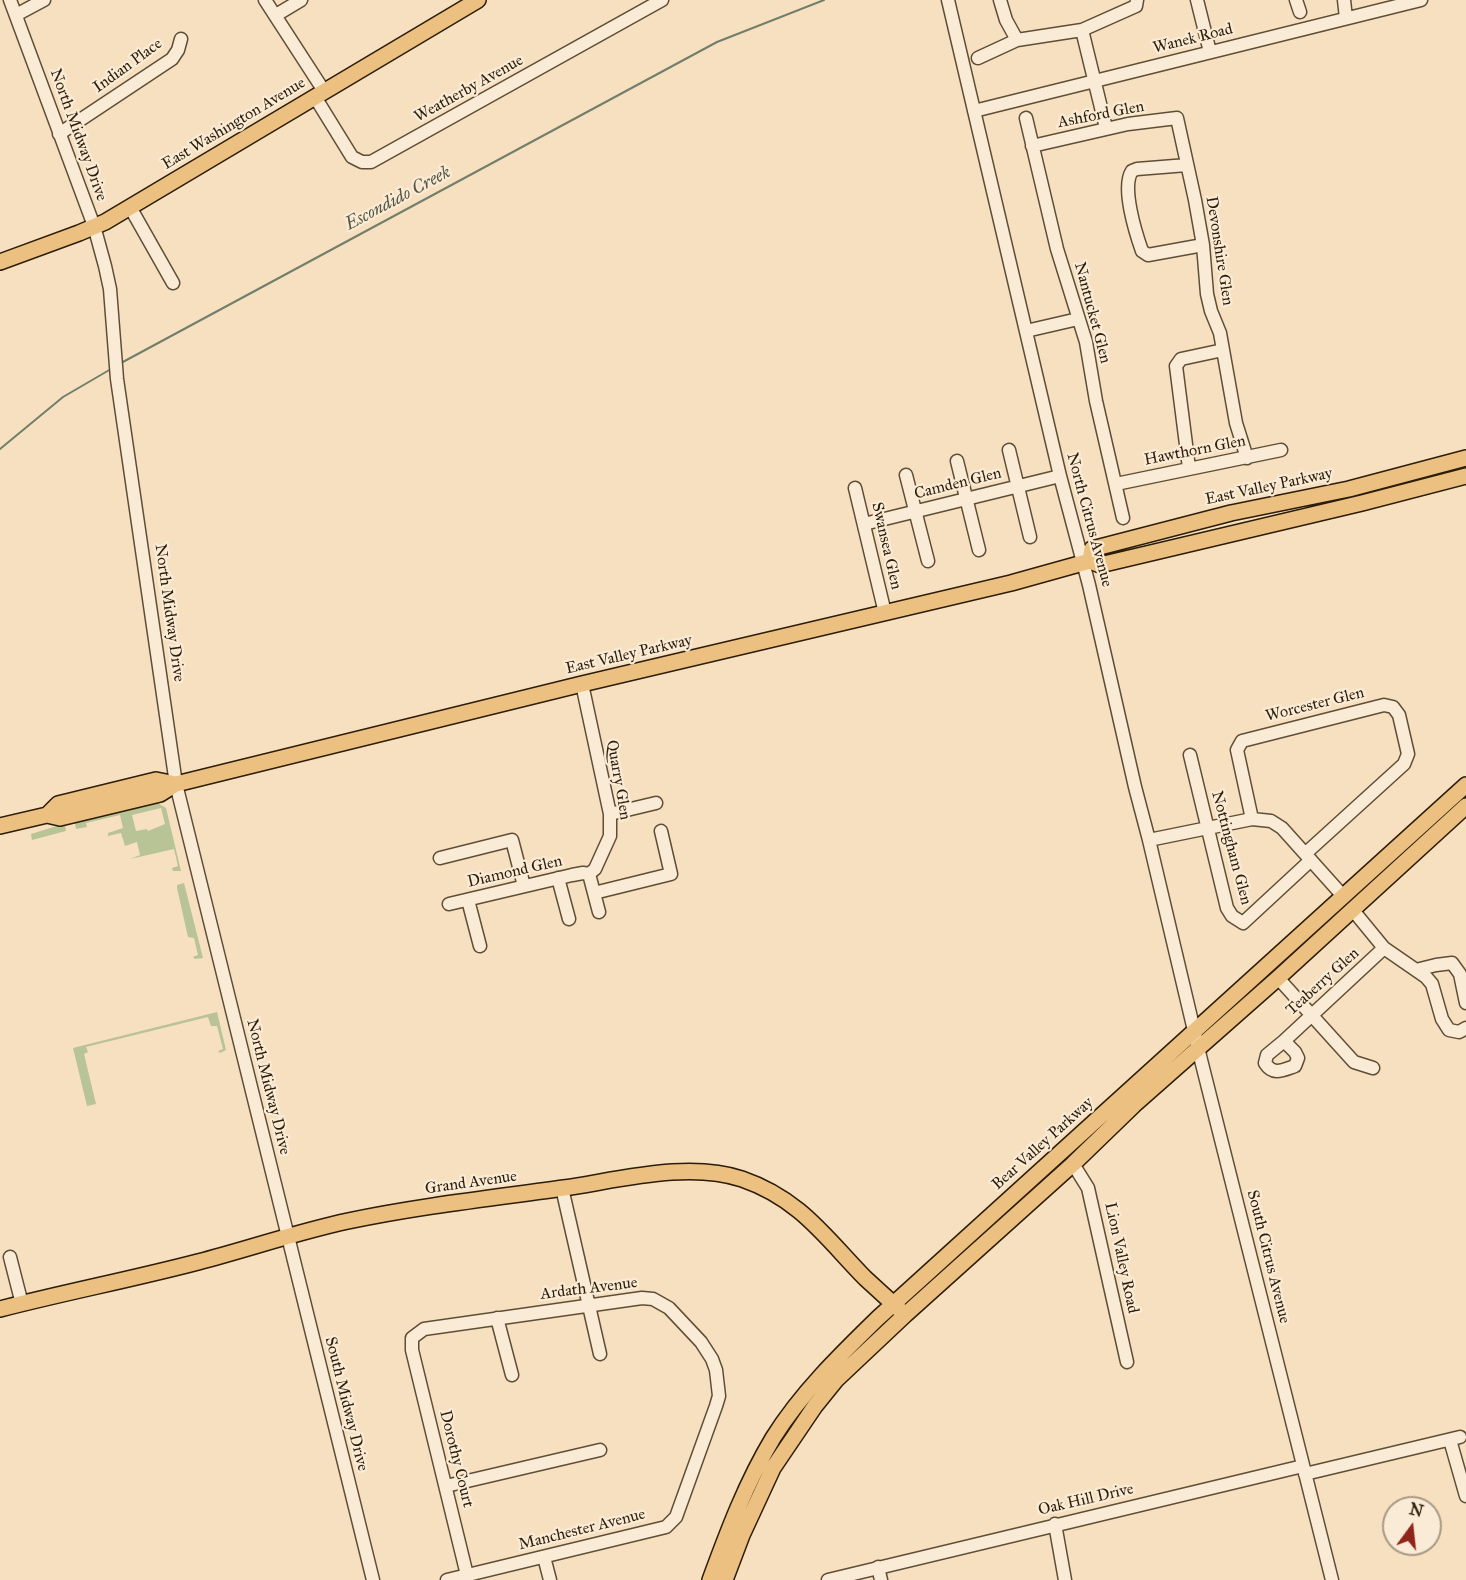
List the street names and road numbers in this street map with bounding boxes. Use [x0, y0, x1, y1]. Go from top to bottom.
street label: Wanek Road [1151, 20, 1235, 58]
street label: Indian Place [90, 35, 166, 97]
street label: Weatherby Avenue [411, 51, 527, 127]
street label: North Midway Drive [45, 66, 111, 204]
street label: East Washington Avenue [159, 74, 309, 174]
street label: Ashford Glen [1056, 97, 1146, 133]
street label: Devonshire Glen [1201, 195, 1237, 307]
street label: Nantucket Glen [1069, 260, 1115, 366]
street label: Hawthorn Glen [1143, 432, 1247, 470]
street label: North Citrus Avenue [1062, 451, 1116, 589]
street label: Camden Glen [912, 464, 1004, 504]
street label: East Valley Parkway [1204, 464, 1334, 510]
street label: Swansea Glen [867, 501, 905, 591]
street label: North Midway Drive [150, 543, 188, 683]
street label: East Valley Parkway [564, 631, 694, 679]
street label: Worcester Glen [1264, 683, 1366, 727]
street label: Quarry Glen [602, 739, 634, 821]
street label: Nottingham Glen [1207, 789, 1255, 907]
street label: Diamond Glen [466, 852, 564, 892]
street label: Teaberry Glen [1282, 944, 1364, 1020]
street label: North Midway Drive [242, 1017, 294, 1157]
street label: Bear Valley Parkway [988, 1093, 1098, 1195]
street label: Grand Avenue [424, 1167, 518, 1199]
street label: South Citrus Avenue [1242, 1188, 1294, 1326]
street label: Lion Valley Road [1100, 1201, 1142, 1315]
street label: Ardath Avenue [539, 1274, 639, 1304]
street label: South Midway Drive [320, 1335, 372, 1473]
street label: Dorothy Court [435, 1408, 477, 1510]
street label: Oak Hill Drive [1037, 1480, 1135, 1520]
street label: Manchester Avenue [517, 1505, 647, 1555]

